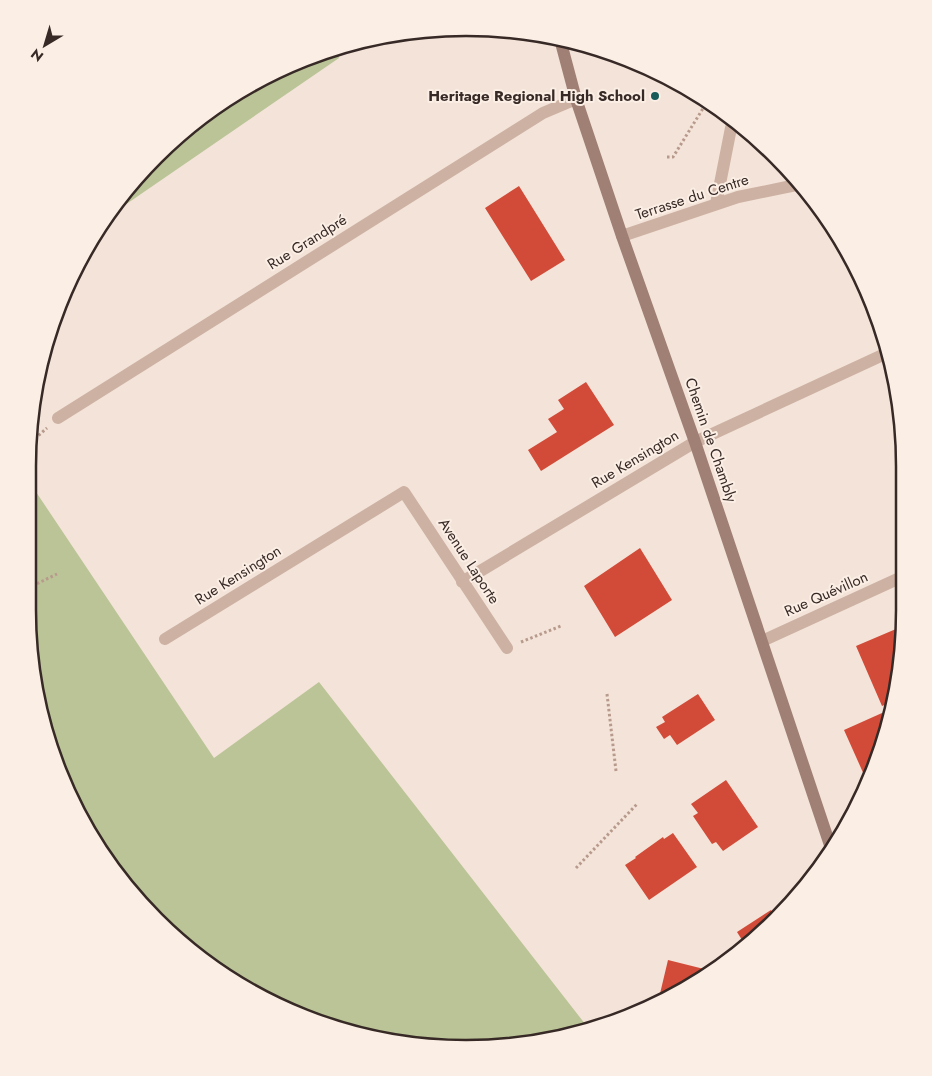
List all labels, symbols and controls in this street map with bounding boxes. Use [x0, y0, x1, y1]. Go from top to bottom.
north arrow [20, 20, 70, 70]
text: N [26, 44, 48, 67]
place label: Heritage Regional High School [428, 85, 645, 107]
marker: Heritage Regional High School [649, 90, 661, 102]
street label: Terrasse du Centre [632, 168, 752, 226]
street label: Rue Grandpré [263, 209, 351, 275]
street label: Chemin de Chambly [679, 375, 743, 506]
street label: Rue Kensington [587, 424, 683, 494]
street label: Avenue Laporte [433, 514, 505, 608]
street label: Rue Kensington [191, 540, 285, 610]
street label: Rue Quévillon [781, 566, 871, 622]

